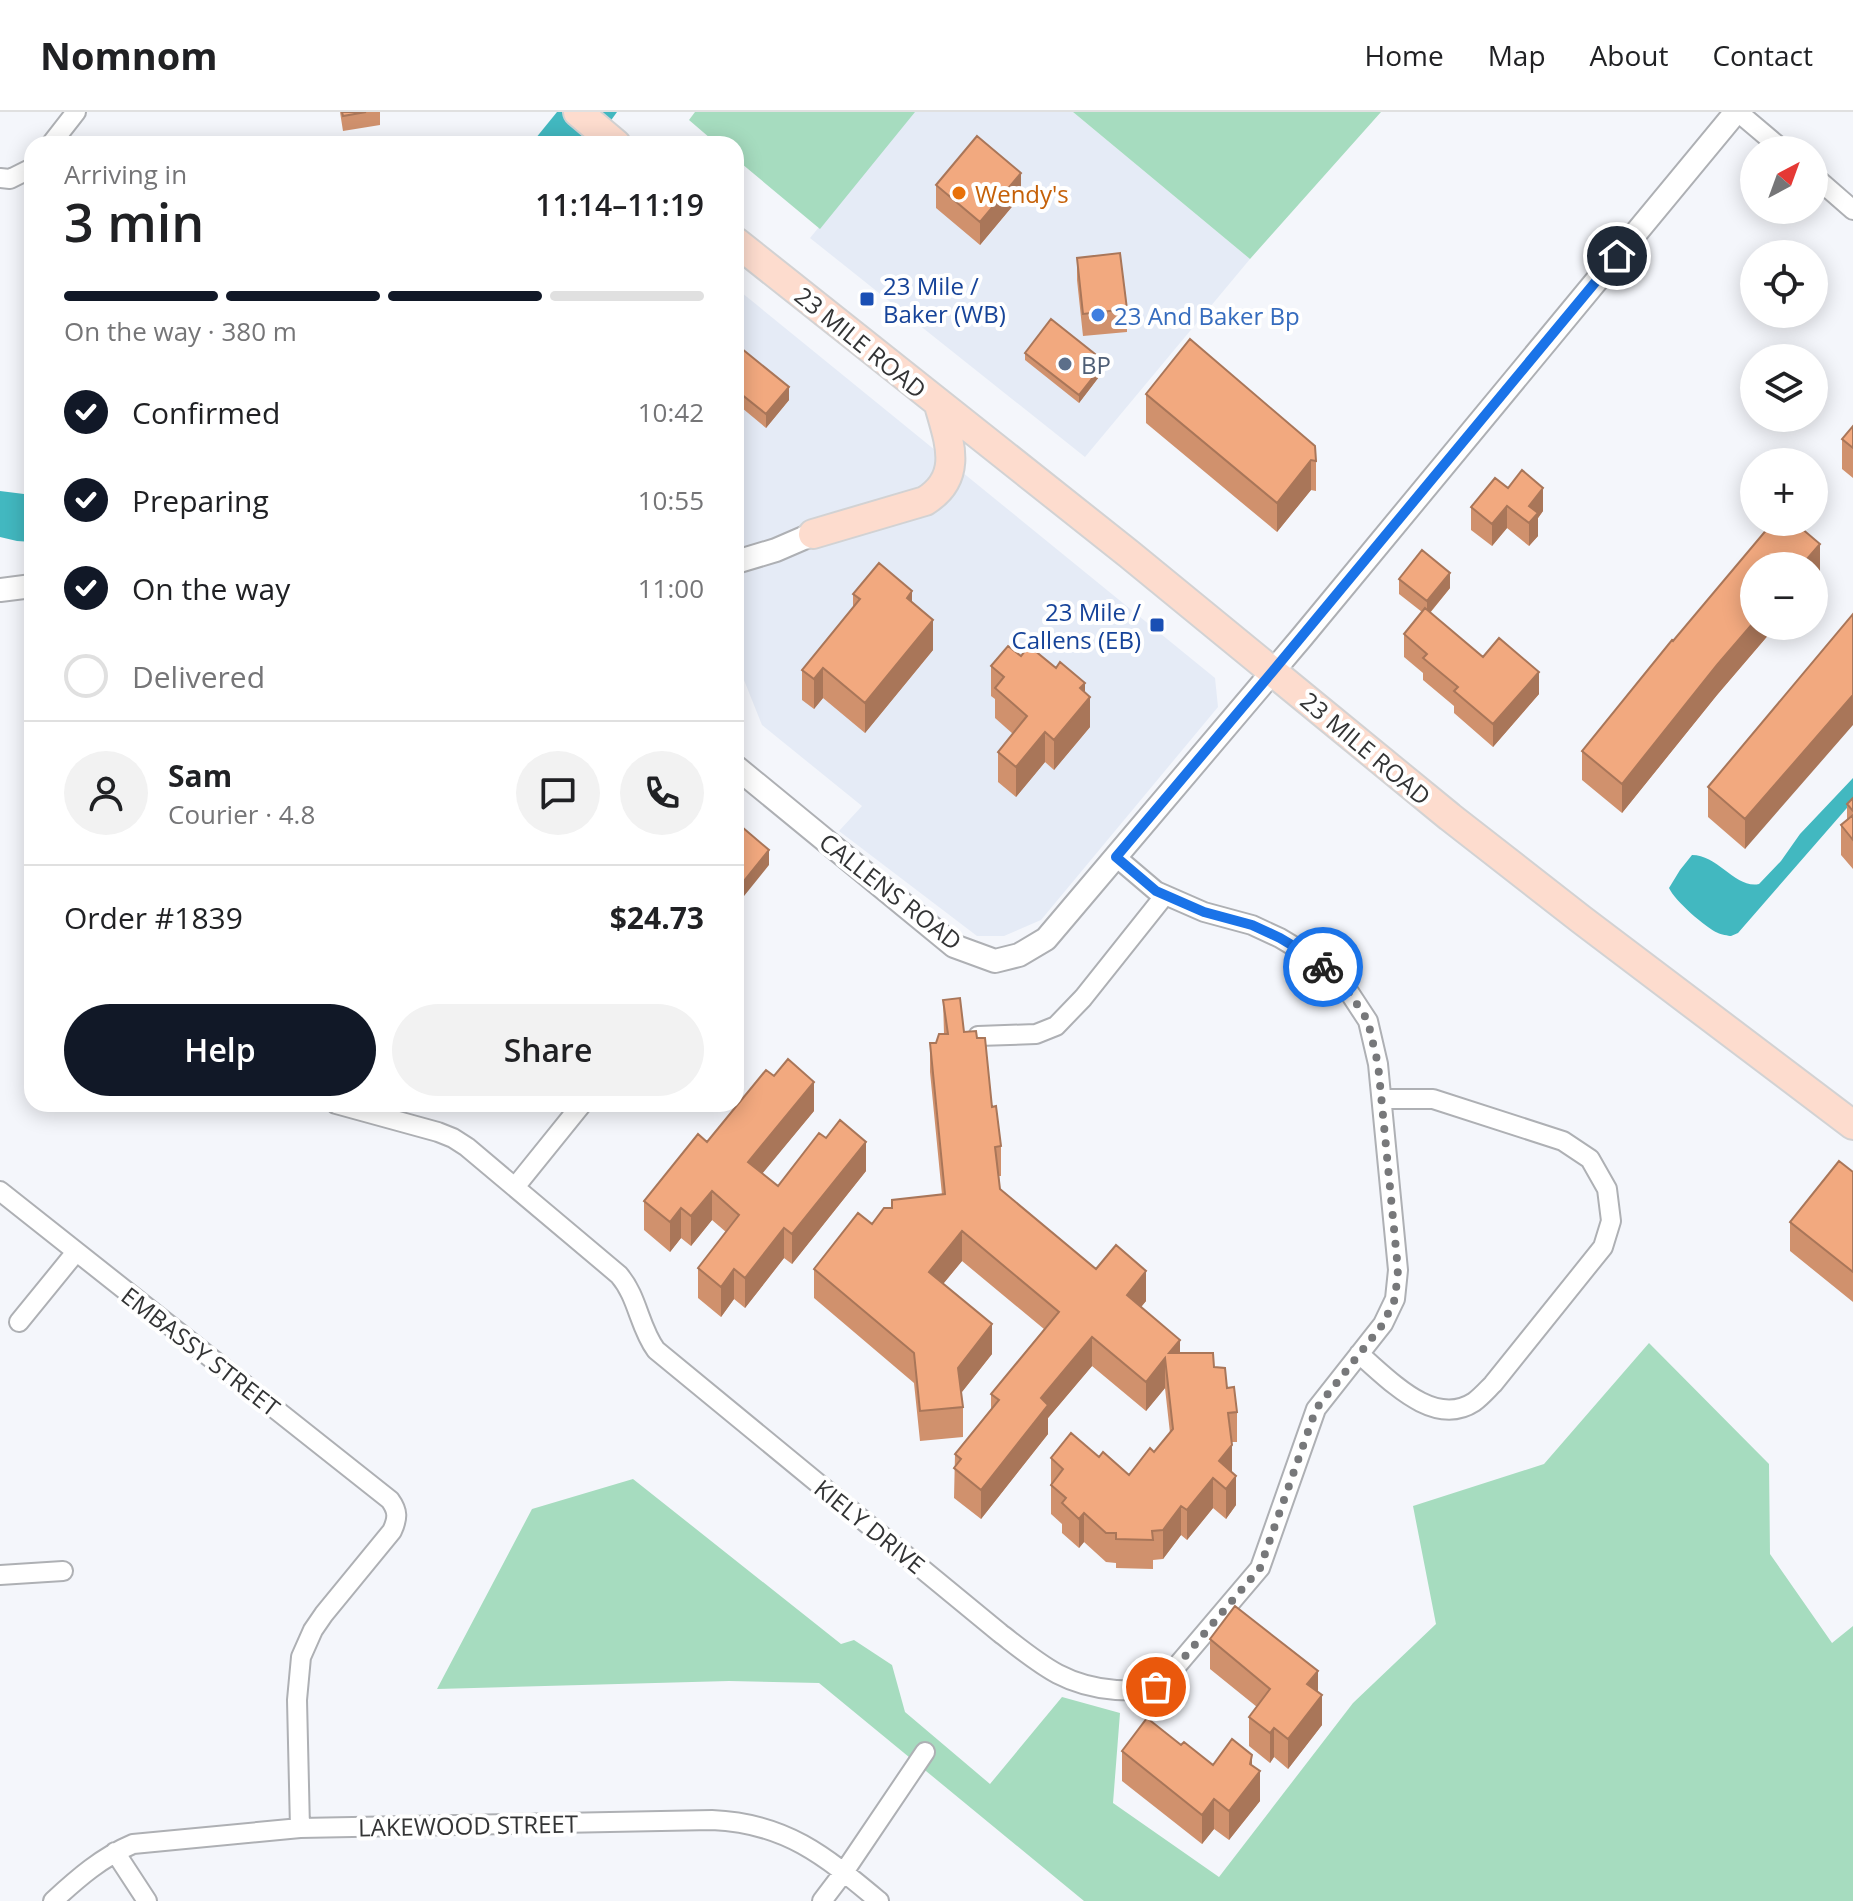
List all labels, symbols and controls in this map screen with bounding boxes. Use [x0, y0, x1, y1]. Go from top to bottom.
text: Nomnom [40, 29, 218, 81]
text: Home [1365, 36, 1444, 74]
text: Map [1488, 36, 1546, 74]
text: About [1590, 36, 1668, 74]
text: Contact [1712, 36, 1813, 74]
north arrow [1740, 136, 1828, 224]
map controls [1740, 136, 1828, 640]
text: Arriving in [64, 156, 187, 192]
place label: Wendy's [975, 177, 1069, 210]
text: 11:14–11:19 [535, 184, 704, 225]
marker: Wendy's [950, 184, 968, 202]
text: 3 min [64, 186, 204, 257]
pin [1583, 222, 1651, 290]
icon: home [1595, 234, 1639, 278]
button: locate [1740, 240, 1828, 328]
place label: 23 Mile / Baker (WB) [883, 269, 1006, 330]
street label: 23 MILE ROAD [788, 279, 934, 405]
marker: 23 Mile / Baker (WB) [858, 290, 876, 308]
place label: 23 And Baker Bp [1114, 299, 1300, 332]
marker: 23 And Baker Bp [1089, 306, 1107, 324]
text: On the way · 380 m [64, 313, 297, 349]
button: layers [1740, 344, 1828, 432]
place label: BP [1081, 348, 1111, 381]
marker: BP [1056, 355, 1074, 373]
icon: check [64, 390, 108, 434]
text: Confirmed [132, 392, 280, 433]
text: 10:42 [638, 394, 704, 430]
button: + [1740, 448, 1828, 536]
icon: check [64, 478, 108, 522]
text: Preparing [132, 480, 269, 521]
text: 10:55 [638, 482, 704, 518]
button: − [1740, 552, 1828, 640]
icon: check [64, 566, 108, 610]
text: On the way [132, 568, 290, 609]
text: 11:00 [638, 570, 704, 606]
place label: 23 Mile / Callens (EB) [1012, 595, 1141, 656]
marker: 23 Mile / Callens (EB) [1148, 616, 1166, 634]
text: Delivered [132, 656, 265, 697]
street label: 23 MILE ROAD [1294, 684, 1438, 812]
button: person [64, 751, 148, 835]
button: chat [516, 751, 600, 835]
button: phone [620, 751, 704, 835]
text: Sam [168, 755, 232, 796]
text: Courier · 4.8 [168, 796, 315, 832]
street label: CALLENS ROAD [813, 825, 969, 957]
text: Order #1839 [64, 897, 243, 938]
text: $24.73 [610, 897, 704, 938]
courier [1283, 927, 1363, 1007]
icon: bike [1301, 945, 1345, 989]
button: Help [64, 1004, 376, 1096]
button: Share [392, 1004, 704, 1096]
street label: EMBASSY STREET [115, 1279, 287, 1423]
street label: KIELY DRIVE [808, 1471, 932, 1581]
pin [1122, 1653, 1190, 1721]
icon: bag [1134, 1665, 1178, 1709]
street label: LAKEWOOD STREET [358, 1807, 578, 1843]

